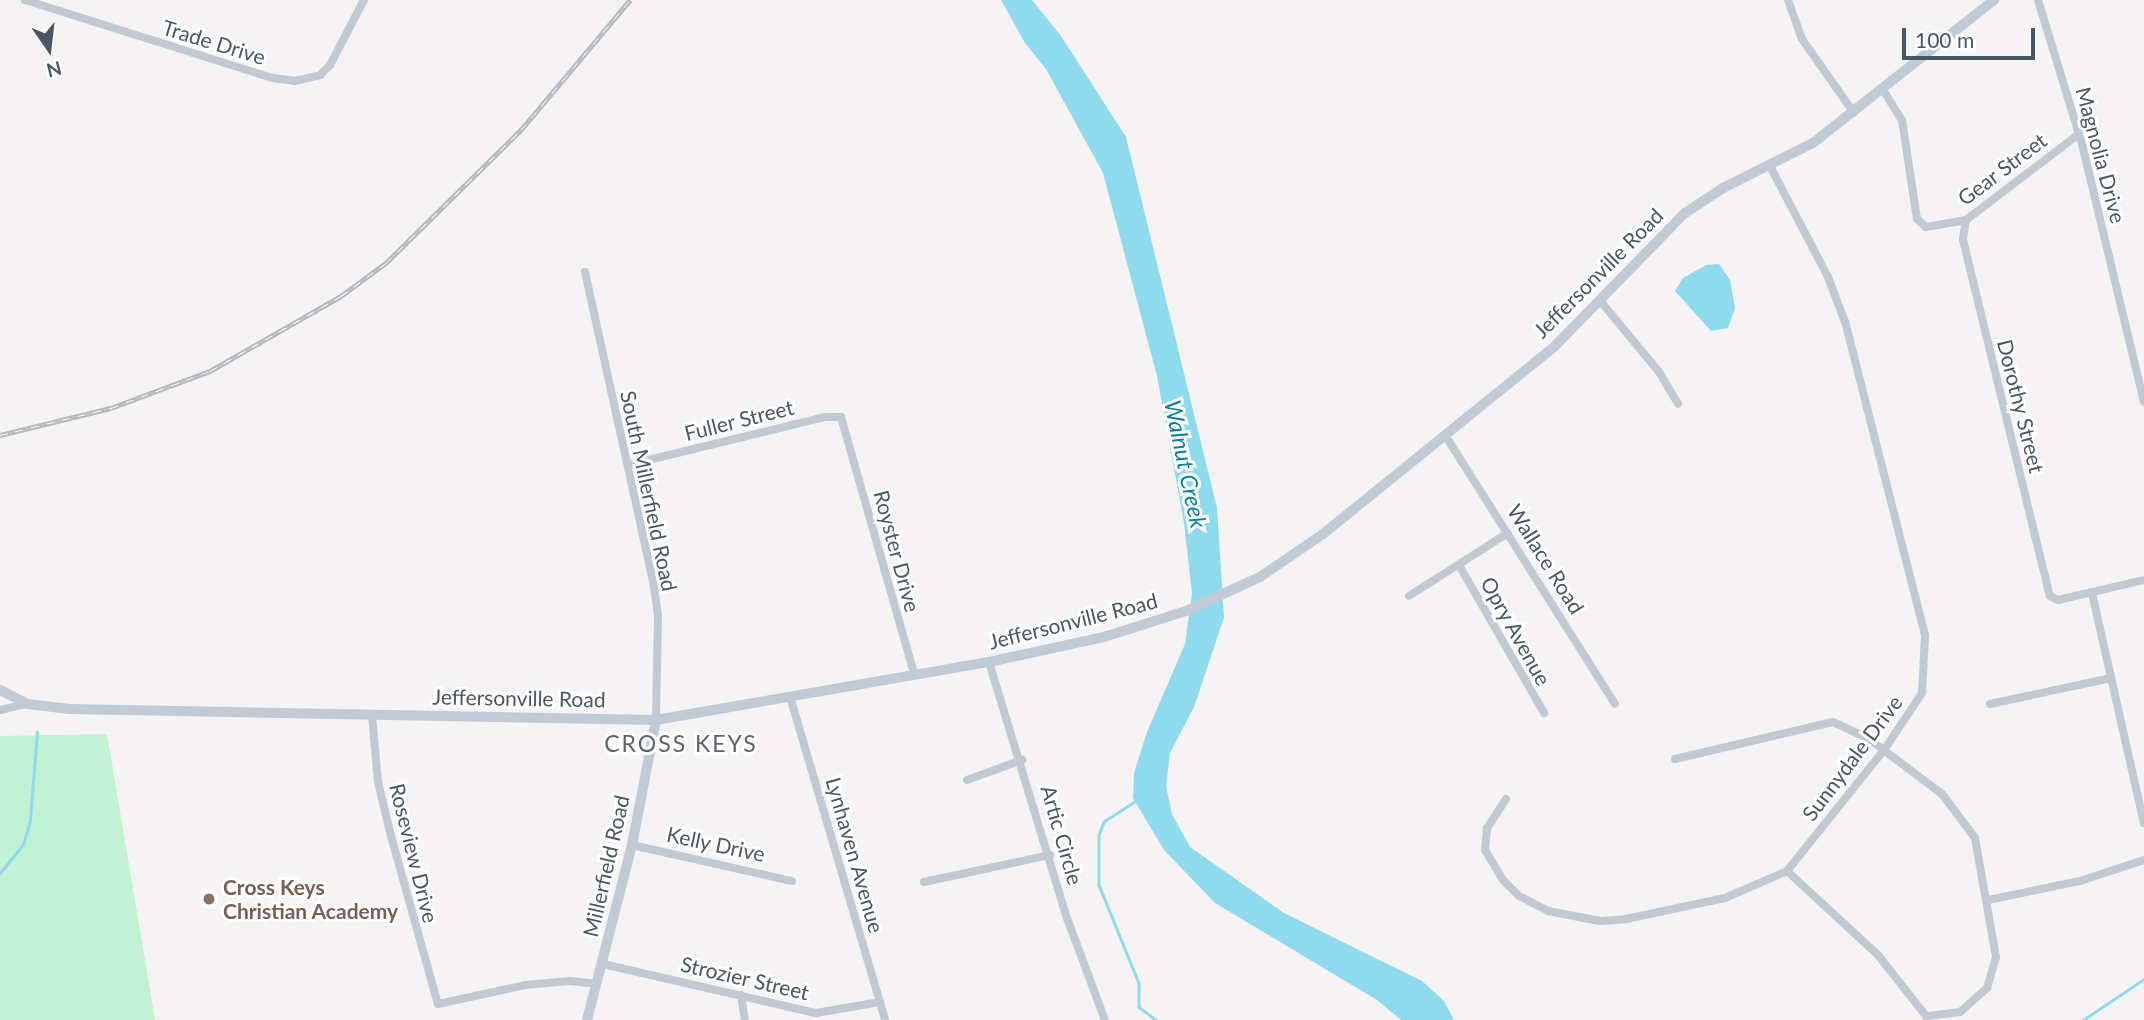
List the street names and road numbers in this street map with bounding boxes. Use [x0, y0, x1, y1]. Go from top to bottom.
street label: Trade Drive [159, 14, 269, 70]
street label: Magnolia Drive [2071, 84, 2131, 226]
street label: Gear Street [1952, 127, 2052, 211]
street label: Jeffersonville Road [1528, 203, 1668, 343]
street label: Dorothy Street [1992, 336, 2050, 476]
street label: South Millerfield Road [615, 388, 683, 594]
street label: Fuller Street [682, 394, 796, 446]
street label: Royster Drive [869, 487, 925, 615]
street label: Wallace Road [1502, 500, 1590, 618]
street label: Opry Avenue [1475, 572, 1557, 690]
street label: Jeffersonville Road [986, 588, 1160, 654]
street label: Jeffersonville Road [432, 684, 606, 712]
street label: Sunnydale Drive [1797, 690, 1907, 826]
street label: Lynhaven Avenue [821, 774, 889, 936]
street label: Roseview Drive [384, 781, 444, 925]
street label: Artic Circle [1036, 782, 1088, 888]
street label: Millerfield Road [577, 793, 635, 939]
street label: Kelly Drive [664, 821, 768, 867]
street label: Strozier Street [678, 951, 812, 1005]

